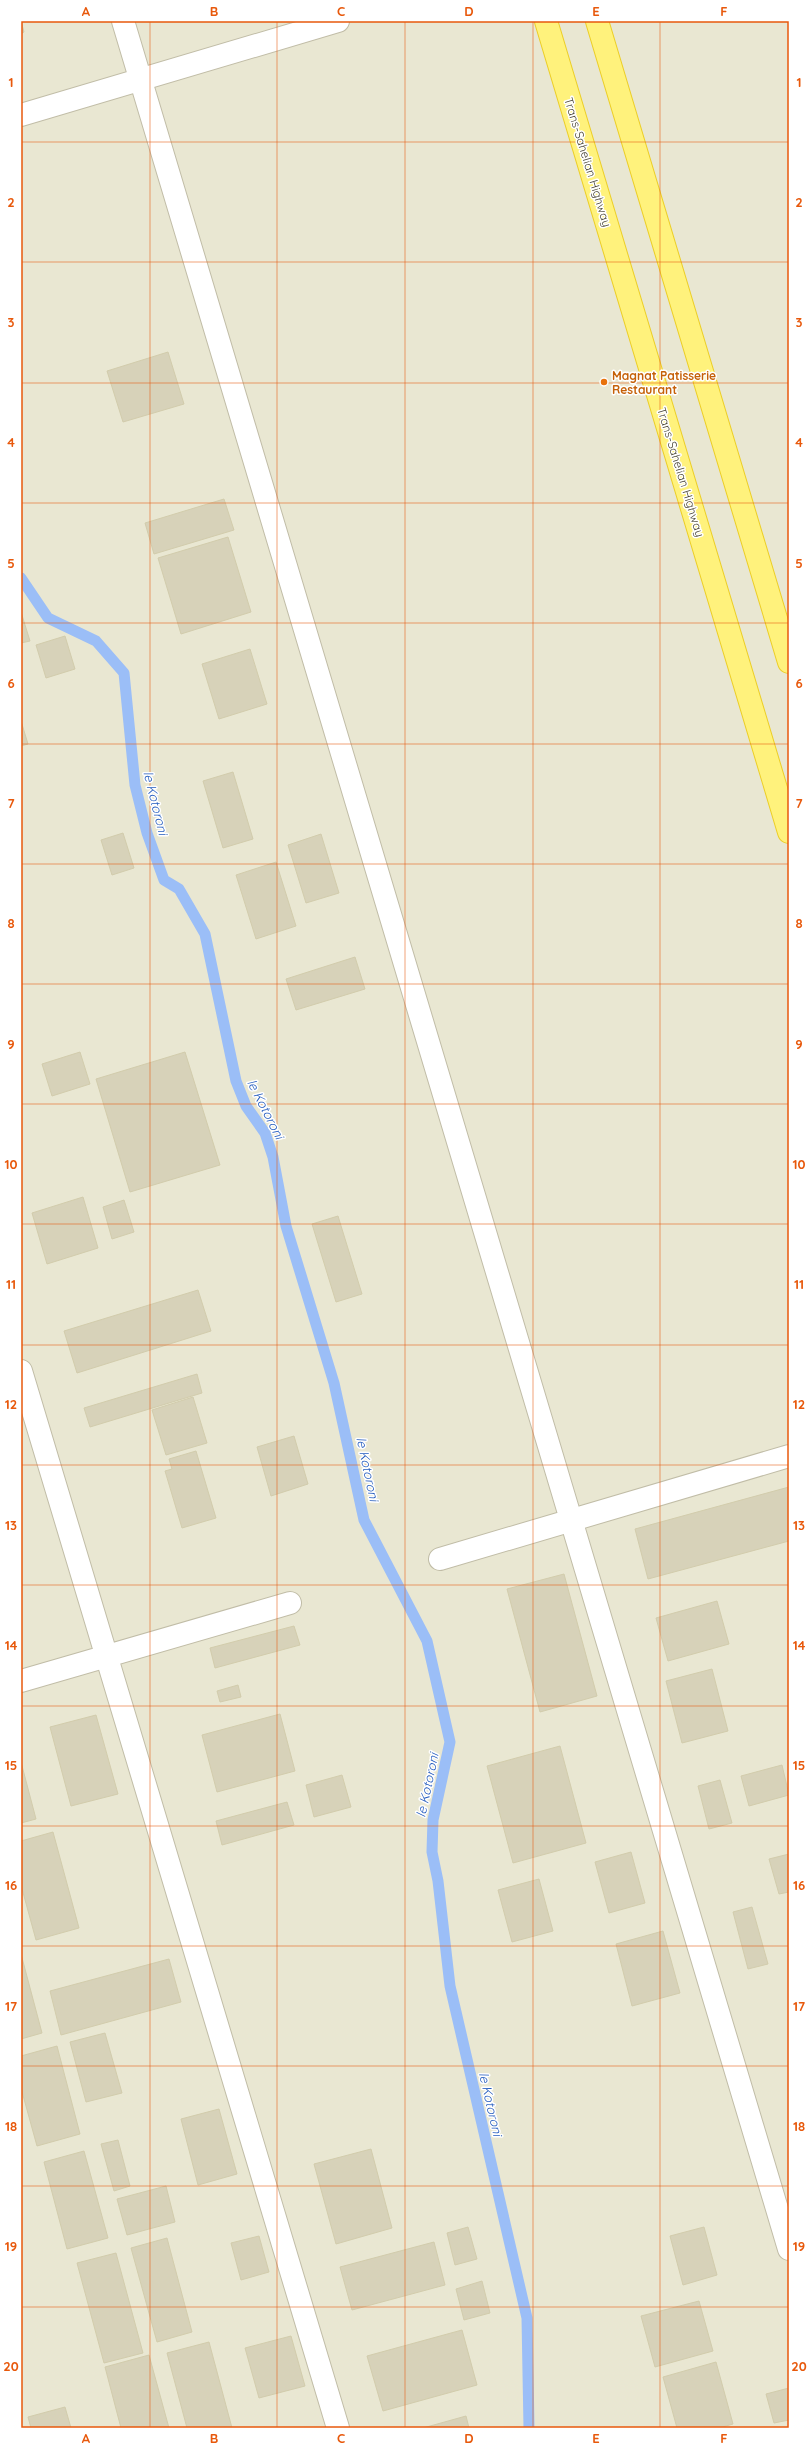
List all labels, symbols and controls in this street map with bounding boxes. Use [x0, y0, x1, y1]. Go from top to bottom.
text: A [82, 3, 91, 19]
text: B [210, 3, 218, 19]
text: C [337, 3, 345, 19]
text: D [464, 3, 474, 19]
text: E [592, 3, 600, 19]
text: F [720, 3, 728, 19]
text: 1 [8, 74, 14, 90]
text: 1 [796, 74, 802, 90]
street label: Trans-Sahelian Highway [561, 95, 615, 229]
text: 2 [7, 194, 15, 210]
text: 2 [795, 194, 803, 210]
text: 3 [8, 314, 15, 330]
text: 3 [796, 314, 803, 330]
place label: Magnat Patisserie Restaurant [612, 368, 716, 397]
marker: Magnat Patisserie Restaurant [599, 377, 609, 387]
street label: Trans-Sahelian Highway [654, 405, 708, 539]
text: 4 [7, 434, 15, 450]
text: 4 [795, 434, 803, 450]
text: 5 [7, 555, 15, 571]
text: 5 [795, 555, 803, 571]
text: 6 [7, 675, 15, 691]
text: 6 [795, 675, 803, 691]
water label: le Kotoroni [140, 769, 172, 839]
text: 7 [7, 795, 15, 811]
text: 7 [795, 795, 803, 811]
text: 8 [7, 915, 15, 931]
text: 8 [795, 915, 803, 931]
text: 9 [7, 1036, 15, 1052]
text: 9 [795, 1036, 803, 1052]
water label: le Kotoroni [244, 1076, 289, 1144]
text: 10 [4, 1156, 18, 1172]
text: 10 [792, 1156, 806, 1172]
text: 11 [6, 1276, 16, 1292]
text: 11 [794, 1276, 804, 1292]
text: 12 [5, 1396, 17, 1412]
text: 12 [793, 1396, 805, 1412]
water label: le Kotoroni [353, 1435, 383, 1505]
text: 13 [5, 1517, 17, 1533]
text: 13 [793, 1517, 805, 1533]
text: 14 [5, 1637, 18, 1653]
text: 14 [793, 1637, 806, 1653]
water label: le Kotoroni [412, 1749, 442, 1819]
text: 15 [5, 1757, 17, 1773]
text: 15 [793, 1757, 805, 1773]
text: 16 [5, 1877, 17, 1893]
text: 16 [793, 1877, 805, 1893]
text: 17 [5, 1998, 17, 2014]
text: 17 [793, 1998, 805, 2014]
water label: le Kotoroni [476, 2070, 507, 2140]
text: 18 [5, 2118, 17, 2134]
text: 18 [793, 2118, 805, 2134]
text: 19 [5, 2238, 17, 2254]
text: 19 [793, 2238, 805, 2254]
text: 20 [3, 2358, 19, 2374]
text: 20 [791, 2358, 807, 2374]
text: A [82, 2430, 91, 2446]
text: B [210, 2430, 218, 2446]
text: C [337, 2430, 345, 2446]
text: D [464, 2430, 474, 2446]
text: E [592, 2430, 600, 2446]
text: F [720, 2430, 728, 2446]

